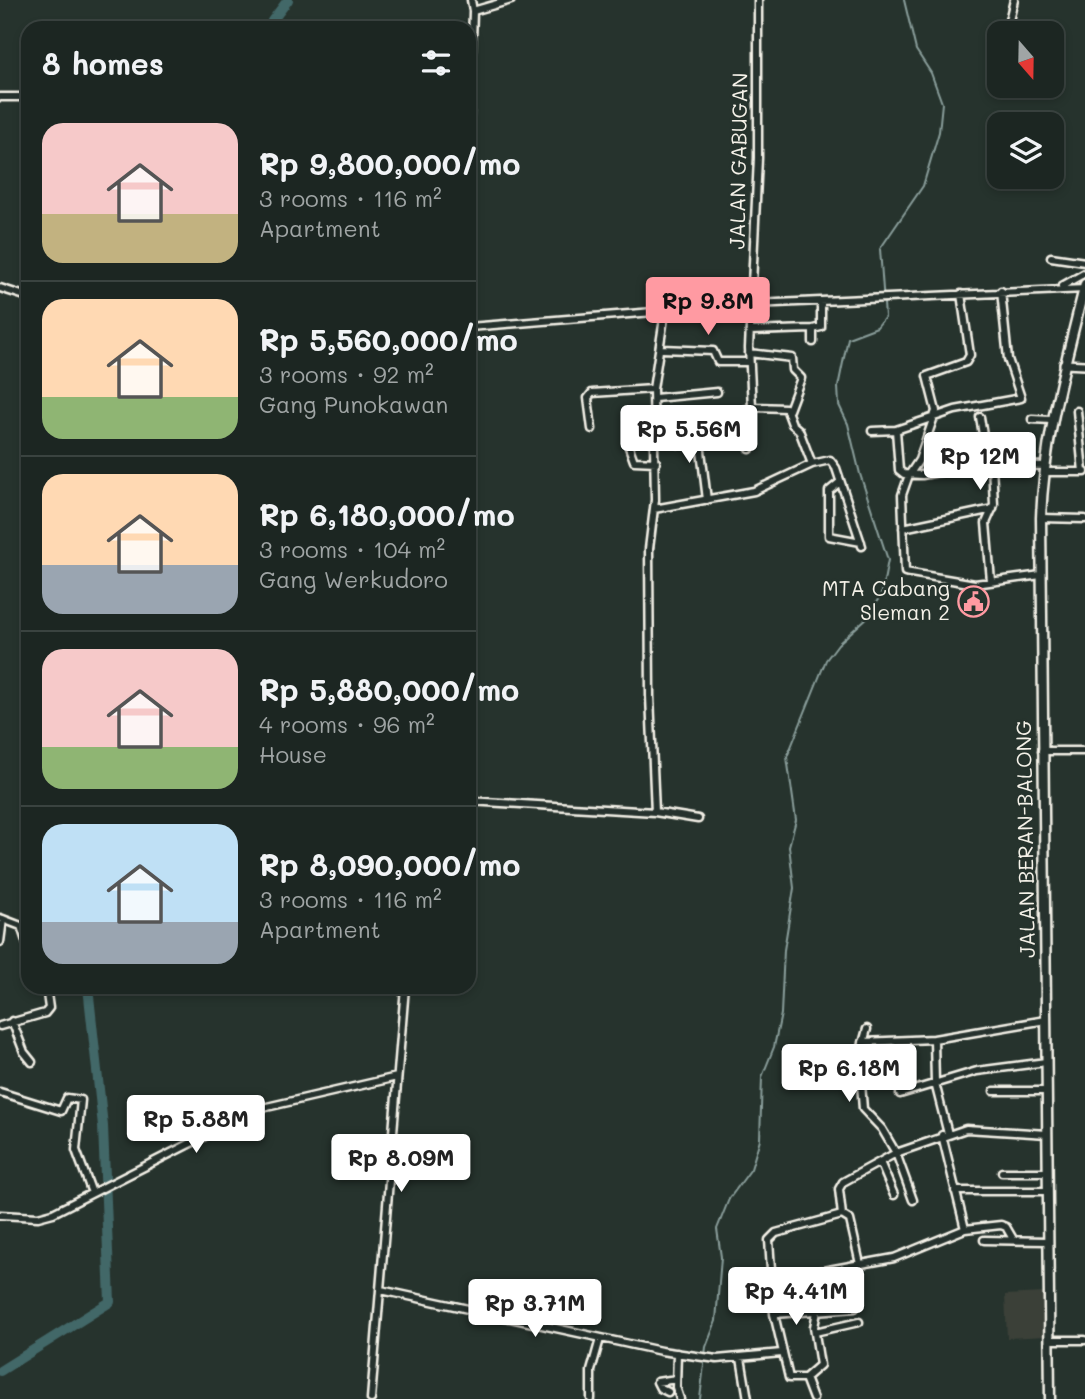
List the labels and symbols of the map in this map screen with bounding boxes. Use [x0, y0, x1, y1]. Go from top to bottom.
north arrow [987, 21, 1064, 98]
street label: JALAN GABUGAN [722, 72, 753, 249]
pin: Rp 9.8M [643, 278, 773, 337]
pin: Rp 5.56M [617, 406, 761, 465]
pin: Rp 12M [923, 433, 1037, 492]
place label: MTA Cabang Sleman 2 [822, 574, 950, 625]
public building icon: MTA Cabang Sleman 2 [956, 584, 990, 618]
street label: JALAN BERAN-BALONG [1009, 720, 1040, 958]
pin: Rp 6.18M [777, 1044, 921, 1104]
pin: Rp 5.88M [124, 1096, 268, 1155]
pin: Rp 8.09M [329, 1134, 473, 1194]
pin: Rp 4.41M [724, 1268, 868, 1327]
pin: Rp 3.71M [463, 1280, 607, 1339]

